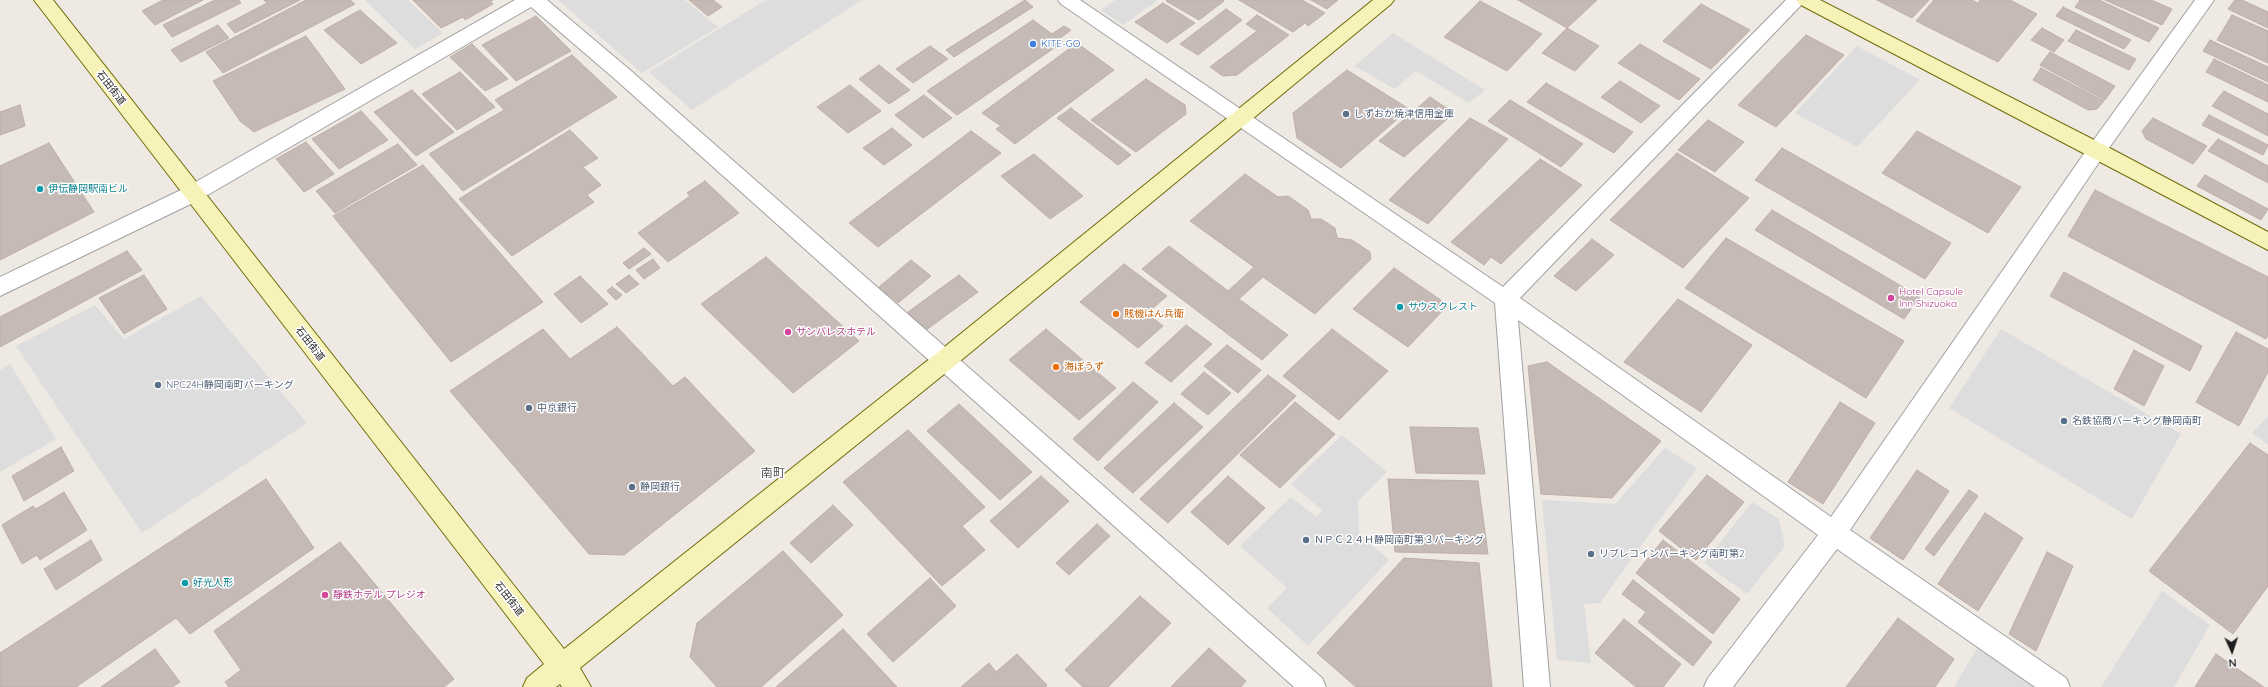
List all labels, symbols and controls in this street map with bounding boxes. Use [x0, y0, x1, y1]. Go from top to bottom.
place label: KITE-GO [1041, 38, 1080, 50]
marker: KITE-GO [1028, 39, 1038, 49]
street label: 石田街道 [94, 69, 128, 107]
place label: しずおか焼津信用金庫 [1354, 108, 1454, 120]
marker: しずおか焼津信用金庫 [1341, 109, 1351, 119]
place label: 伊伝静岡駅南ビル [48, 183, 128, 195]
marker: 伊伝静岡駅南ビル [35, 184, 45, 194]
place label: Hotel Capsule Inn Shizuoka [1899, 286, 1963, 310]
marker: Hotel Capsule Inn Shizuoka [1886, 293, 1896, 303]
place label: サウスクレスト [1408, 301, 1478, 313]
marker: サウスクレスト [1395, 302, 1405, 312]
place label: 賎機はん兵衛 [1124, 308, 1184, 320]
marker: 賎機はん兵衛 [1111, 309, 1121, 319]
street label: 石田街道 [293, 325, 327, 363]
place label: サンパレスホテル [796, 326, 876, 338]
marker: サンパレスホテル [783, 327, 793, 337]
place label: 海ぼうず [1064, 361, 1104, 373]
marker: 海ぼうず [1051, 362, 1061, 372]
place label: NPC24H静岡南町パーキング [166, 379, 294, 391]
marker: NPC24H静岡南町パーキング [153, 380, 163, 390]
place label: 中京銀行 [537, 402, 577, 414]
marker: 中京銀行 [524, 403, 534, 413]
place label: 名鉄協商パーキング静岡南町 [2072, 415, 2202, 427]
marker: 名鉄協商パーキング静岡南町 [2059, 416, 2069, 426]
district label: 南町 [761, 466, 785, 480]
place label: 静岡銀行 [640, 481, 680, 493]
marker: 静岡銀行 [627, 482, 637, 492]
place label: ＮＰＣ２４Ｈ静岡南町第３パーキング [1314, 534, 1484, 546]
marker: ＮＰＣ２４Ｈ静岡南町第３パーキング [1301, 535, 1311, 545]
place label: リブレコインパーキング南町第2 [1599, 548, 1745, 560]
marker: リブレコインパーキング南町第2 [1586, 549, 1596, 559]
place label: 好光人形 [193, 577, 233, 589]
marker: 好光人形 [180, 578, 190, 588]
street label: 石田街道 [492, 580, 526, 618]
place label: 靜鉄ホテル プレジオ [333, 589, 426, 601]
marker: 靜鉄ホテル プレジオ [320, 590, 330, 600]
north arrow [2212, 631, 2252, 671]
text: N [2228, 656, 2237, 670]

